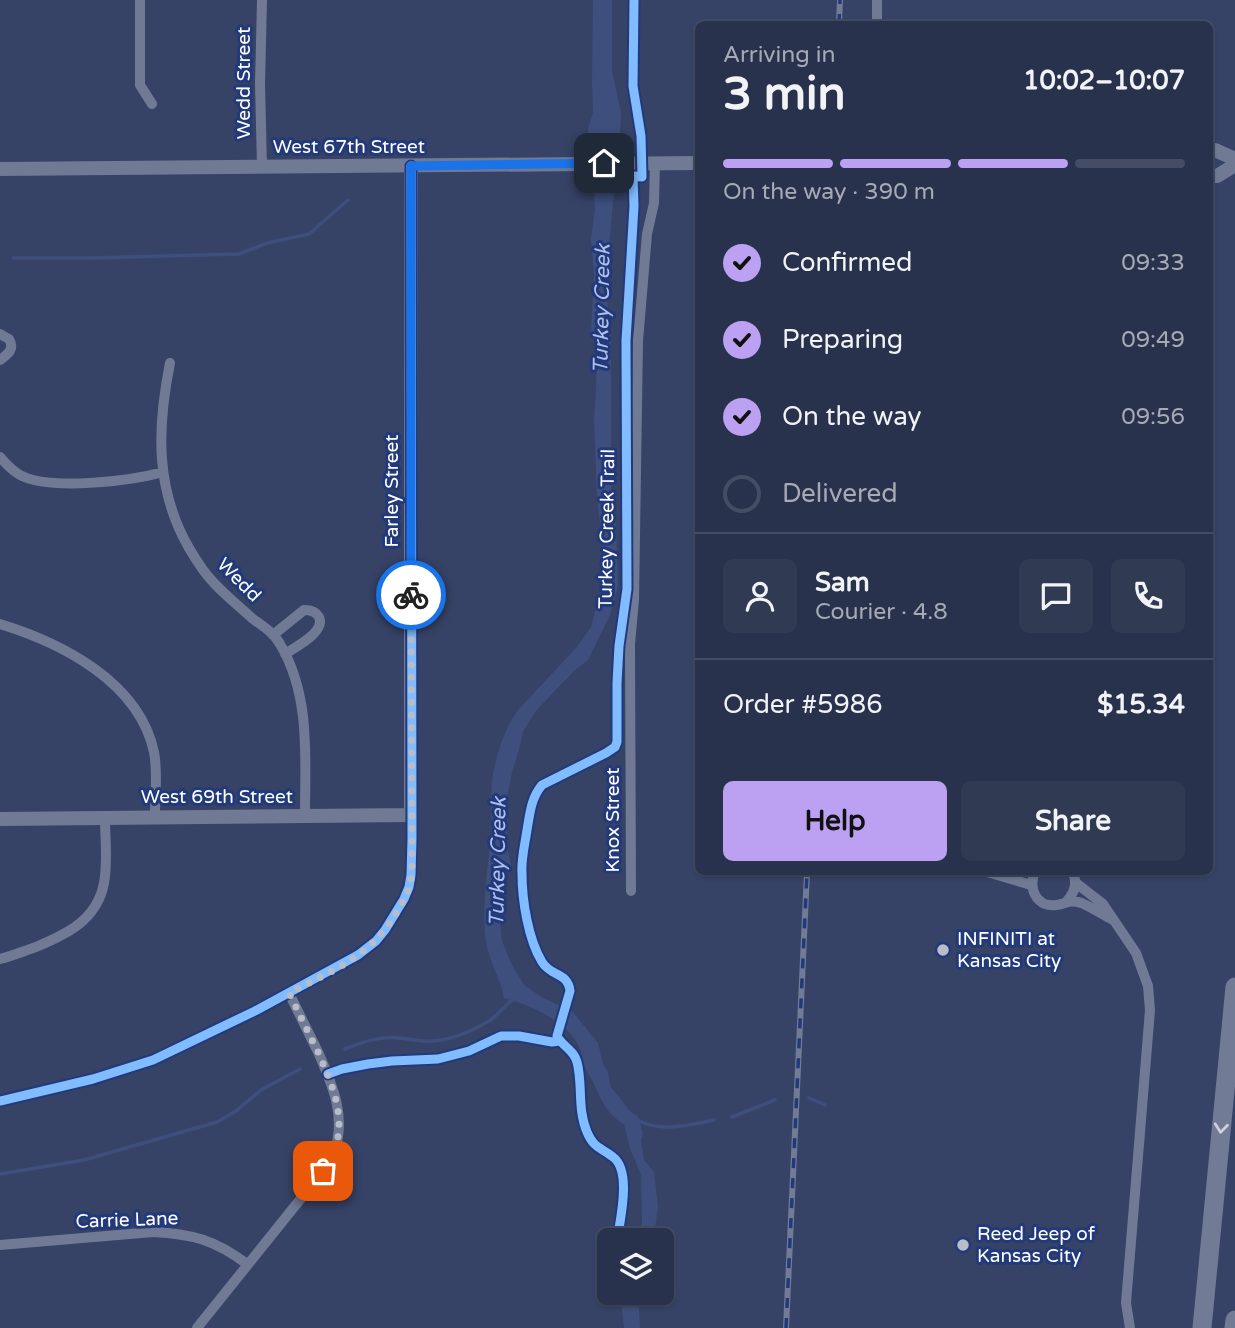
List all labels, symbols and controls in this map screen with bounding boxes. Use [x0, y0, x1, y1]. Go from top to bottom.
street label: Wedd Street [233, 27, 255, 139]
text: Arriving in [723, 41, 836, 69]
text: 10:02–10:07 [1023, 65, 1185, 96]
text: 3 min [723, 67, 846, 122]
pin [574, 133, 634, 193]
street label: West 67th Street [273, 136, 425, 158]
icon: home [585, 144, 623, 182]
text: On the way · 390 m [723, 178, 935, 206]
water label: Turkey Creek [588, 242, 616, 374]
icon: check [723, 244, 761, 282]
text: Confirmed [782, 247, 912, 278]
text: 09:33 [1121, 249, 1185, 277]
icon: check [723, 321, 761, 359]
text: Preparing [782, 324, 903, 355]
text: 09:49 [1121, 326, 1185, 354]
icon: check [723, 398, 761, 436]
text: On the way [782, 401, 922, 432]
text: 09:56 [1121, 403, 1185, 431]
street label: Farley Street [381, 435, 403, 547]
street label: Turkey Creek Trail [595, 449, 619, 609]
text: Delivered [782, 478, 898, 509]
street label: Wedd [212, 553, 266, 607]
button: person [723, 559, 797, 633]
button: chat [1019, 559, 1093, 633]
button: phone [1111, 559, 1185, 633]
courier [376, 560, 446, 630]
text: Sam [815, 567, 870, 598]
icon: bike [392, 576, 430, 614]
text: Courier · 4.8 [815, 598, 948, 626]
text: Order #5986 [723, 689, 883, 720]
text: $15.34 [1097, 689, 1185, 720]
street label: Knox Street [602, 767, 624, 873]
button: Help [723, 781, 947, 861]
button: Share [961, 781, 1185, 861]
street label: West 69th Street [141, 786, 293, 808]
water label: Turkey Creek [484, 795, 512, 927]
place label: INFINITI at Kansas City [957, 928, 1061, 972]
marker: INFINITI at Kansas City [935, 942, 951, 958]
one-way arrow [1214, 1122, 1229, 1134]
pin [293, 1141, 353, 1201]
icon: bag [304, 1152, 342, 1190]
street label: Carrie Lane [75, 1207, 179, 1233]
place label: Reed Jeep of Kansas City [977, 1223, 1096, 1267]
map controls [597, 1228, 674, 1305]
button: layers [597, 1228, 674, 1305]
marker: Reed Jeep of Kansas City [955, 1237, 971, 1253]

